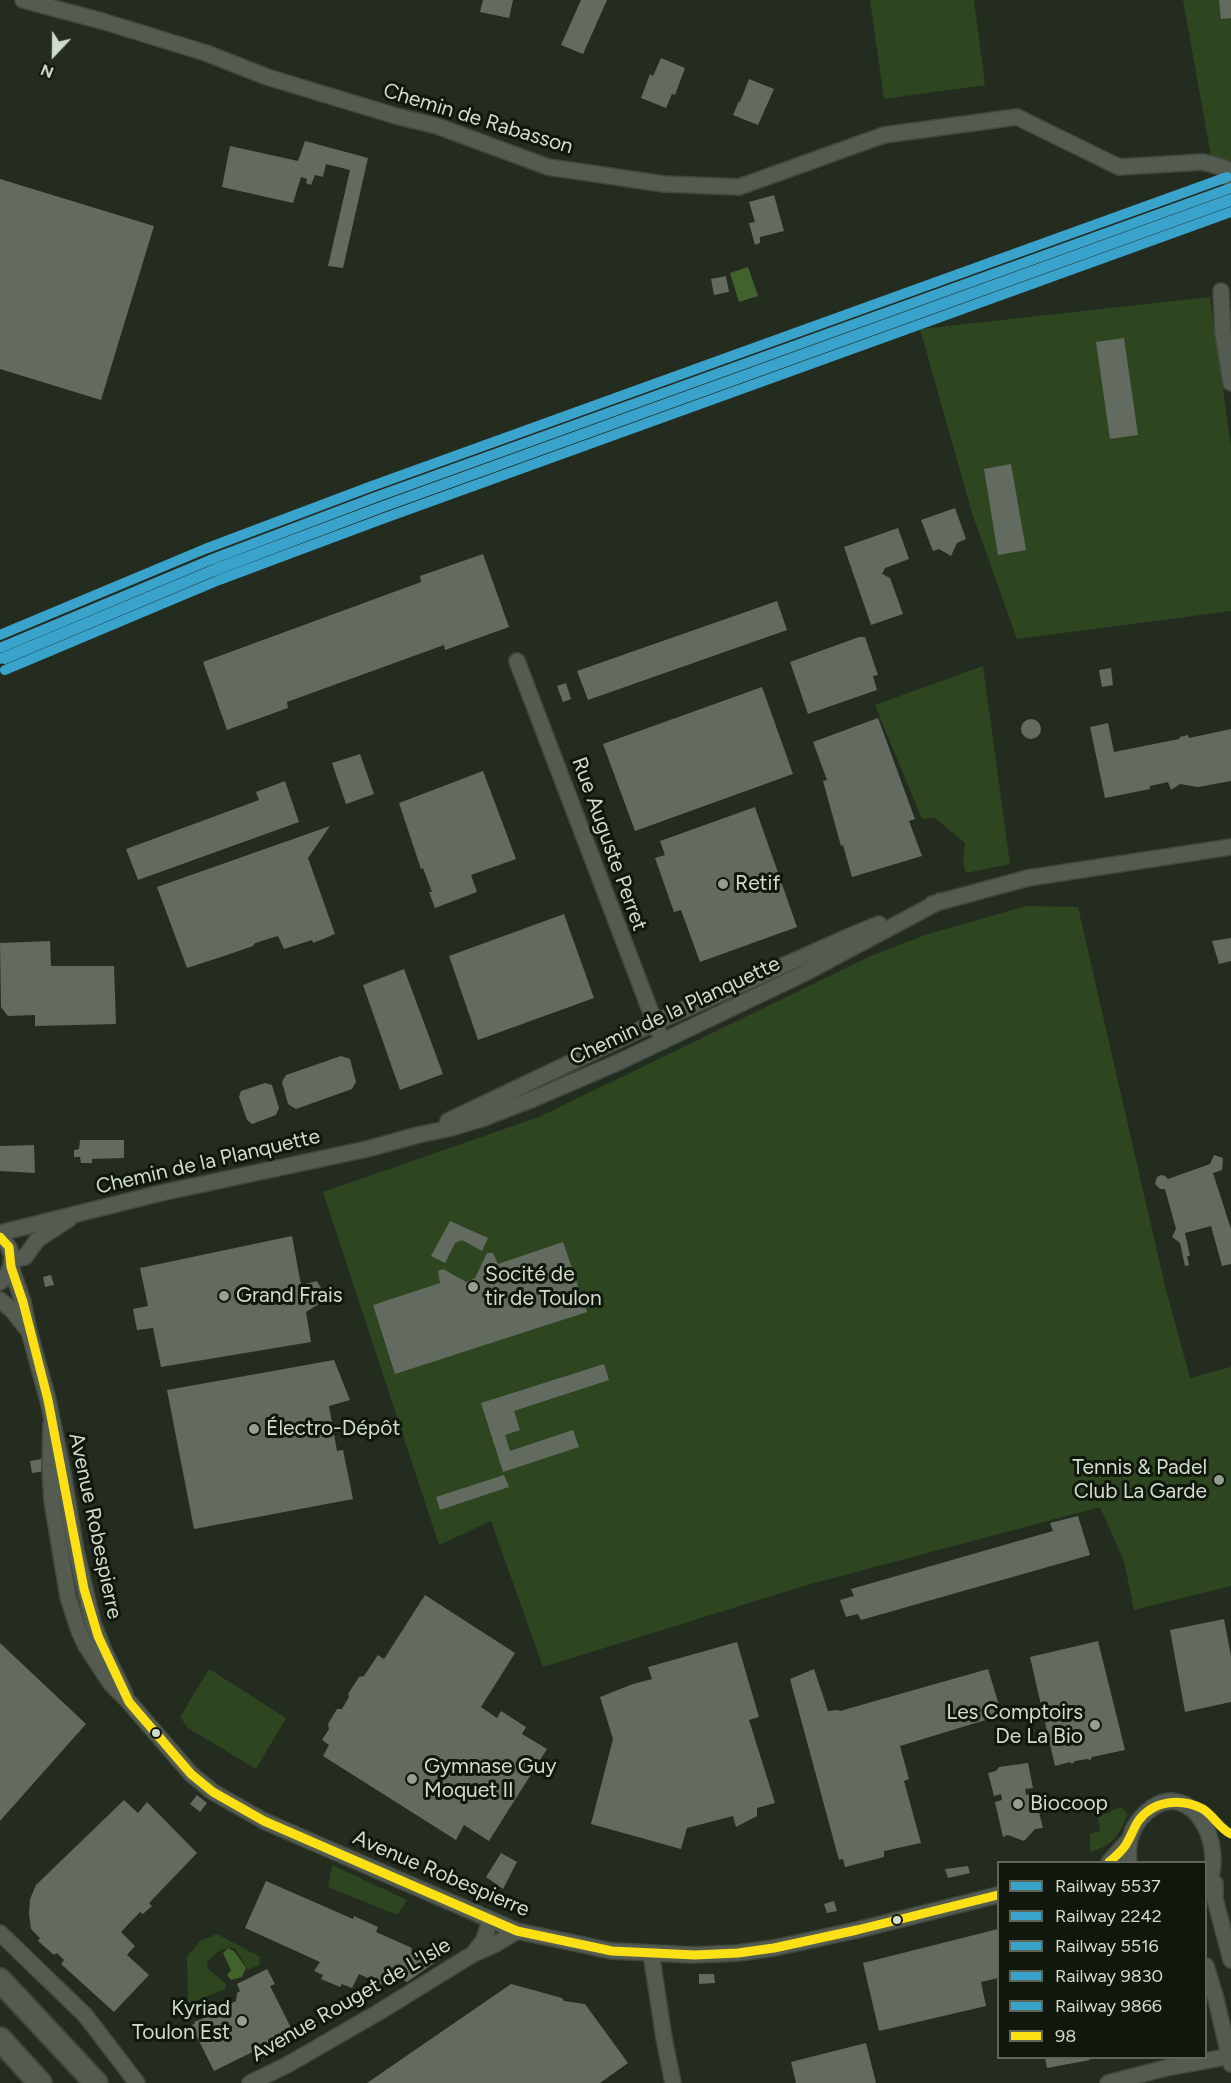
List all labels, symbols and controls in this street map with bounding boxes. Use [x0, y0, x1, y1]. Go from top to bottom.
north arrow [24, 24, 84, 84]
text: N [38, 60, 56, 82]
street label: Chemin de Rabasson [380, 78, 576, 160]
street label: Rue Auguste Perret [566, 754, 652, 934]
place label: Retif [735, 871, 780, 897]
marker: Retif [716, 877, 730, 891]
street label: Chemin de la Planquette [566, 951, 784, 1071]
street label: Chemin de la Planquette [93, 1124, 323, 1200]
place label: Socité de tir de Toulon [485, 1262, 602, 1312]
marker: Socité de tir de Toulon [466, 1280, 480, 1294]
place label: Grand Frais [236, 1283, 343, 1309]
marker: Grand Frais [217, 1289, 231, 1303]
place label: Électro-Dépôt [266, 1416, 400, 1442]
marker: Électro-Dépôt [247, 1422, 261, 1436]
street label: Avenue Robespierre [63, 1431, 127, 1621]
place label: Tennis & Padel Club La Garde [1072, 1455, 1207, 1505]
marker: Tennis & Padel Club La Garde [1212, 1473, 1226, 1487]
place label: Les Comptoirs De La Bio [946, 1700, 1083, 1750]
marker: Les Comptoirs De La Bio [1088, 1718, 1102, 1732]
unlabelled marker [150, 1727, 162, 1739]
place label: Gymnase Guy Moquet II [424, 1754, 556, 1804]
marker: Gymnase Guy Moquet II [405, 1772, 419, 1786]
place label: Biocoop [1030, 1791, 1108, 1817]
marker: Biocoop [1011, 1797, 1025, 1811]
street label: Avenue Robespierre [349, 1825, 533, 1923]
legend [997, 1861, 1207, 2059]
text: Railway 5537 [1055, 1875, 1161, 1897]
text: Railway 2242 [1055, 1905, 1162, 1927]
unlabelled marker [891, 1914, 903, 1926]
street label: Avenue Rouget de L'Isle [247, 1933, 455, 2067]
text: Railway 5516 [1055, 1935, 1159, 1957]
text: Railway 9830 [1055, 1965, 1163, 1987]
text: Railway 9866 [1055, 1995, 1162, 2017]
place label: Kyriad Toulon Est [132, 1996, 230, 2046]
marker: Kyriad Toulon Est [235, 2014, 249, 2028]
text: 98 [1055, 2025, 1076, 2047]

